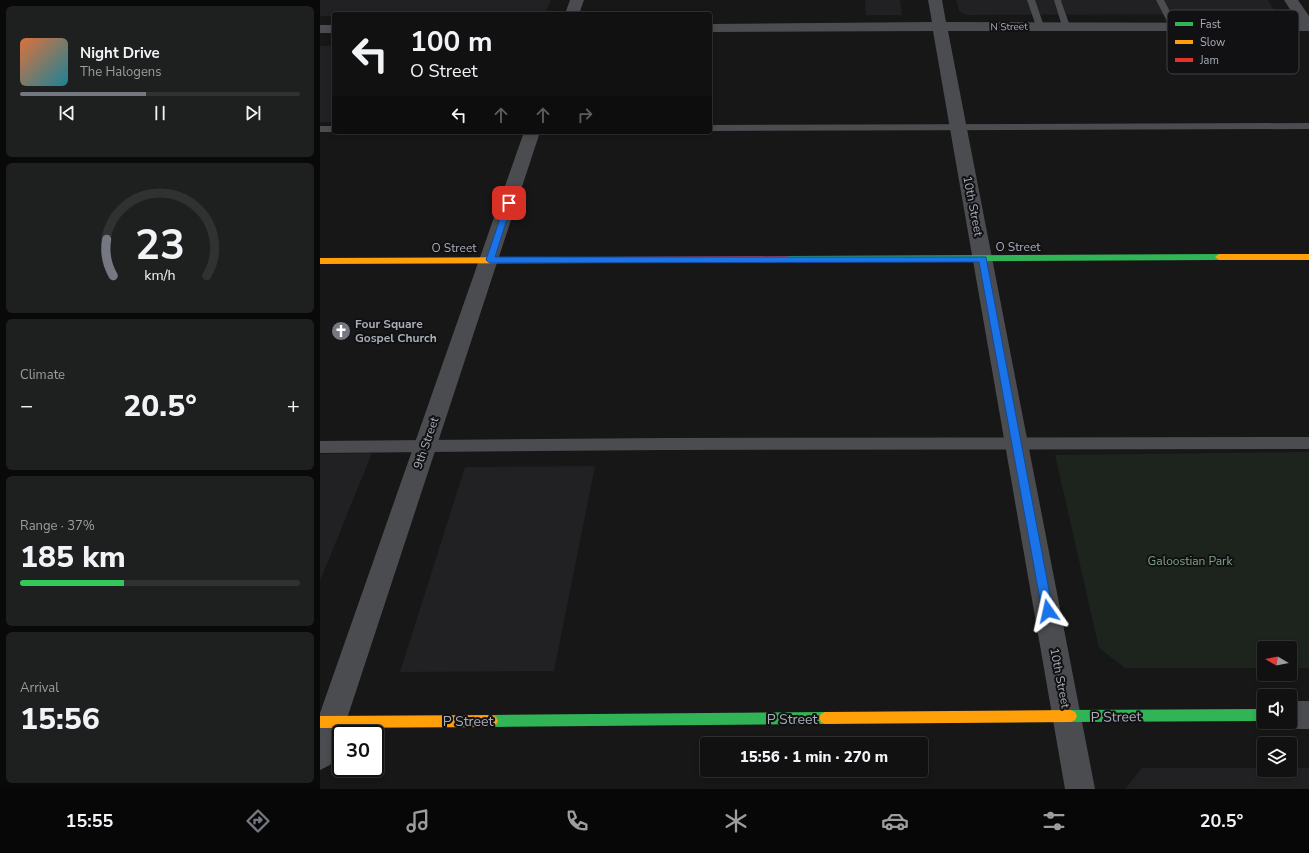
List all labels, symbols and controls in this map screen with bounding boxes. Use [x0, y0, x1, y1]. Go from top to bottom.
legend [1167, 10, 1299, 74]
text: Fast [1200, 17, 1221, 32]
street label: N Street [990, 20, 1028, 34]
text: 100 m [410, 23, 493, 61]
icon: left [344, 28, 396, 80]
text: Slow [1200, 35, 1225, 50]
text: Night Drive [80, 43, 160, 63]
text: Jam [1199, 53, 1219, 68]
text: O Street [410, 59, 478, 83]
text: The Halogens [80, 63, 161, 81]
icon: previous [56, 102, 78, 124]
icon: pause [149, 102, 171, 124]
icon: next [242, 102, 264, 124]
icon: left [448, 104, 470, 126]
icon: ahead [490, 104, 512, 126]
icon: ahead [532, 104, 554, 126]
icon: right [574, 104, 596, 126]
street label: 10th Street [959, 174, 987, 238]
pin [492, 186, 526, 220]
icon: arrive [498, 192, 520, 214]
text: 23 [135, 217, 185, 274]
street label: O Street [995, 239, 1041, 255]
street label: O Street [431, 240, 477, 256]
text: km/h [144, 265, 176, 284]
place label: Four Square Gospel Church [355, 316, 437, 346]
church icon: Four Square Gospel Church [330, 320, 352, 342]
text: Climate [20, 366, 65, 384]
text: 20.5° [123, 386, 197, 427]
text: − [20, 391, 33, 421]
text: + [287, 391, 300, 421]
street label: 9th Street [410, 414, 443, 471]
text: Range · 37% [20, 517, 95, 535]
text: 185 km [20, 537, 126, 578]
park label: Galoostian Park [1148, 553, 1233, 569]
position arrow [1027, 590, 1069, 632]
north arrow [1257, 641, 1297, 681]
map controls [1257, 641, 1297, 777]
street label: 10th Street [1046, 646, 1074, 710]
text: Arrival [20, 679, 59, 697]
button: sound [1257, 689, 1297, 729]
text: 15:56 [20, 699, 100, 740]
street label: P Street [1091, 707, 1142, 727]
street label: P Street [767, 710, 817, 729]
street label: P Street [443, 712, 493, 731]
speed limit sign: 30 [332, 725, 384, 777]
button: layers [1257, 737, 1297, 777]
text: 15:56 · 1 min · 270 m [740, 747, 888, 767]
icon: directions [244, 807, 272, 835]
icon: music [404, 807, 432, 835]
icon: phone [563, 807, 591, 835]
icon: climate [722, 807, 750, 835]
icon: car [881, 807, 909, 835]
icon: filters [1040, 807, 1068, 835]
text: 15:55 [66, 809, 113, 833]
text: 20.5° [1200, 809, 1243, 833]

